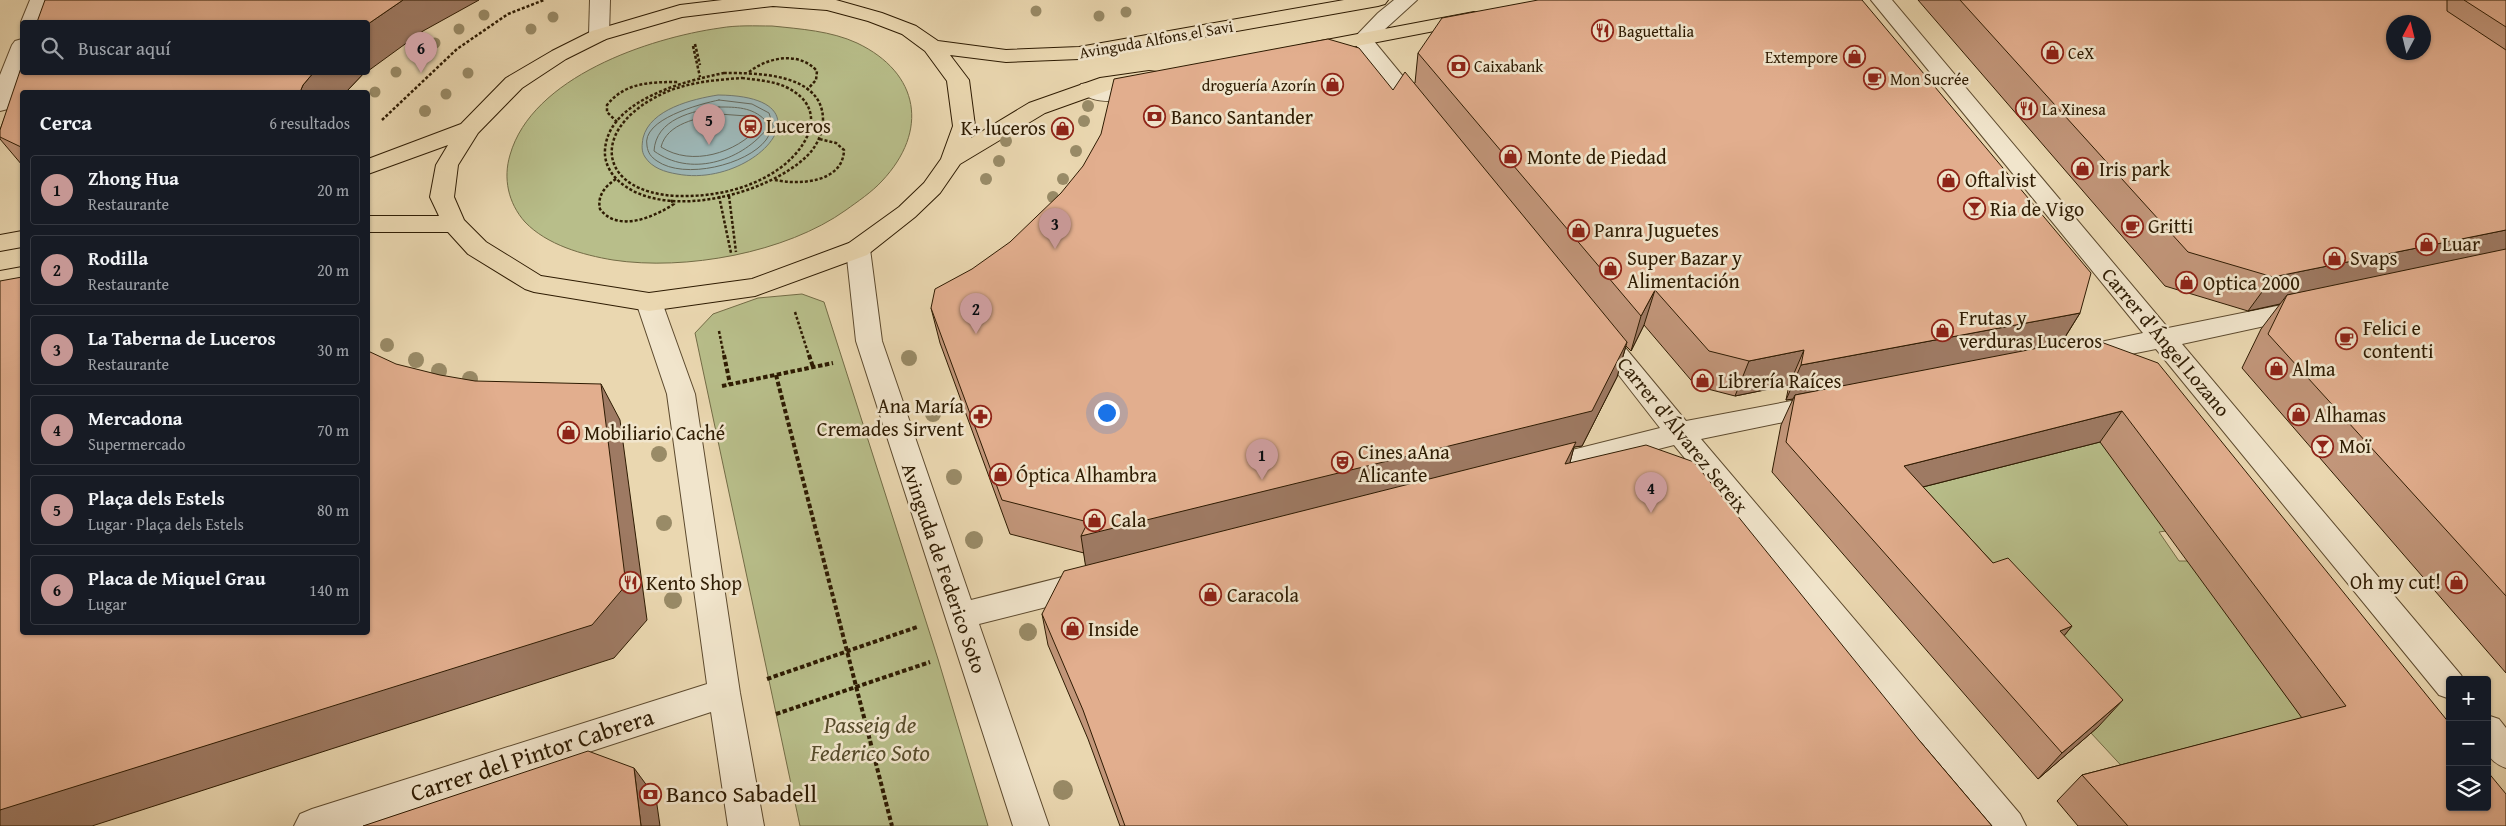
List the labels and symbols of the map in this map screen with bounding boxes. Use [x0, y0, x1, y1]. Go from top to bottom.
street label: Avinguda Alfons el Savi [1077, 14, 1235, 64]
north arrow [2386, 15, 2431, 60]
restaurant icon: Baguettalia [1590, 19, 1614, 43]
place label: Baguettalia [1618, 19, 1695, 43]
pin: 6 [405, 32, 437, 73]
shop icon: CeX [2040, 41, 2064, 65]
place label: CeX [2068, 41, 2094, 65]
place label: Extempore [1765, 45, 1838, 69]
shop icon: Extempore [1842, 45, 1866, 69]
bank icon: Caixabank [1446, 54, 1470, 78]
place label: Caixabank [1474, 54, 1544, 78]
cafe icon: Mon Sucrée [1862, 67, 1886, 91]
place label: Mon Sucrée [1890, 67, 1969, 91]
place label: droguería Azorín [1202, 73, 1316, 97]
shop icon: droguería Azorín [1320, 73, 1344, 97]
restaurant icon: La Xinesa [2014, 97, 2038, 121]
place label: La Xinesa [2042, 97, 2106, 121]
place label: Banco Santander [1171, 102, 1313, 131]
pin: 5 [693, 104, 725, 145]
bank icon: Banco Santander [1143, 105, 1167, 129]
place label: Luceros [766, 111, 831, 140]
place label: K+ luceros [961, 113, 1046, 142]
station icon: Luceros [738, 114, 762, 138]
shop icon: K+ luceros [1050, 116, 1074, 140]
place label: Monte de Piedad [1527, 142, 1667, 171]
shop icon: Monte de Piedad [1499, 145, 1523, 169]
place label: Iris park [2099, 154, 2171, 183]
shop icon: Iris park [2071, 157, 2095, 181]
place label: Oftalvist [1965, 165, 2036, 194]
shop icon: Oftalvist [1937, 168, 1961, 192]
place label: Ria de Vigo [1990, 194, 2084, 223]
bar icon: Ria de Vigo [1962, 197, 1986, 221]
pin: 3 [1039, 208, 1071, 249]
place label: Gritti [2148, 211, 2194, 240]
cafe icon: Gritti [2120, 214, 2144, 238]
place label: Panra Juguetes [1594, 215, 1719, 244]
shop icon: Panra Juguetes [1566, 218, 1590, 242]
place label: Luar [2442, 229, 2480, 258]
shop icon: Luar [2414, 232, 2438, 256]
place label: Super Bazar y Alimentación [1627, 243, 1742, 295]
place label: Svaps [2350, 243, 2398, 272]
shop icon: Svaps [2322, 246, 2346, 270]
shop icon: Super Bazar y Alimentación [1599, 257, 1623, 281]
street label: Carrer d'Ángel Lozano [2095, 261, 2237, 422]
place label: Optica 2000 [2203, 268, 2300, 297]
shop icon: Optica 2000 [2175, 271, 2199, 295]
pin: 2 [960, 293, 992, 334]
place label: Frutas y verduras Luceros [1959, 303, 2102, 355]
place label: Felici e contenti [2363, 313, 2434, 365]
shop icon: Frutas y verduras Luceros [1931, 318, 1955, 342]
cafe icon: Felici e contenti [2335, 327, 2359, 351]
street label: Carrer d'Álvarez Sereix [1611, 350, 1756, 520]
place label: Alma [2292, 354, 2336, 383]
shop icon: Alma [2264, 357, 2288, 381]
place label: Librería Raíces [1718, 366, 1842, 395]
shop icon: Librería Raíces [1690, 369, 1714, 393]
place label: Ana María Cremades Sirvent [817, 391, 965, 443]
your location [1094, 400, 1120, 426]
place label: Alhamas [2314, 400, 2386, 429]
shop icon: Alhamas [2286, 403, 2310, 427]
pharmacy icon: Ana María Cremades Sirvent [968, 405, 992, 429]
place label: Mobiliario Caché [584, 418, 725, 447]
shop icon: Mobiliario Caché [556, 421, 580, 445]
place label: Moï [2339, 431, 2372, 460]
bar icon: Moï [2311, 434, 2335, 458]
place label: Cines aAna Alicante [1358, 437, 1450, 489]
pin: 1 [1246, 439, 1278, 480]
theatre icon: Cines aAna Alicante [1330, 451, 1354, 475]
street label: Avinguda de Federico Soto [895, 459, 994, 677]
place label: Óptica Alhambra [1016, 460, 1158, 489]
shop icon: Óptica Alhambra [988, 463, 1012, 487]
pin: 4 [1635, 472, 1667, 513]
place label: Cala [1111, 505, 1147, 534]
shop icon: Cala [1083, 508, 1107, 532]
place label: Oh my cut! [2350, 567, 2441, 596]
place label: Kento Shop [646, 568, 742, 597]
shop icon: Oh my cut! [2445, 570, 2469, 594]
restaurant icon: Kento Shop [618, 571, 642, 595]
place label: Caracola [1227, 580, 1300, 609]
shop icon: Caracola [1199, 583, 1223, 607]
place label: Inside [1088, 614, 1139, 643]
shop icon: Inside [1060, 617, 1084, 641]
street label: Carrer del Pintor Cabrera [406, 698, 659, 810]
park label: Passeig de Federico Soto [809, 707, 930, 770]
place label: Banco Sabadell [666, 776, 817, 811]
bank icon: Banco Sabadell [638, 782, 662, 806]

